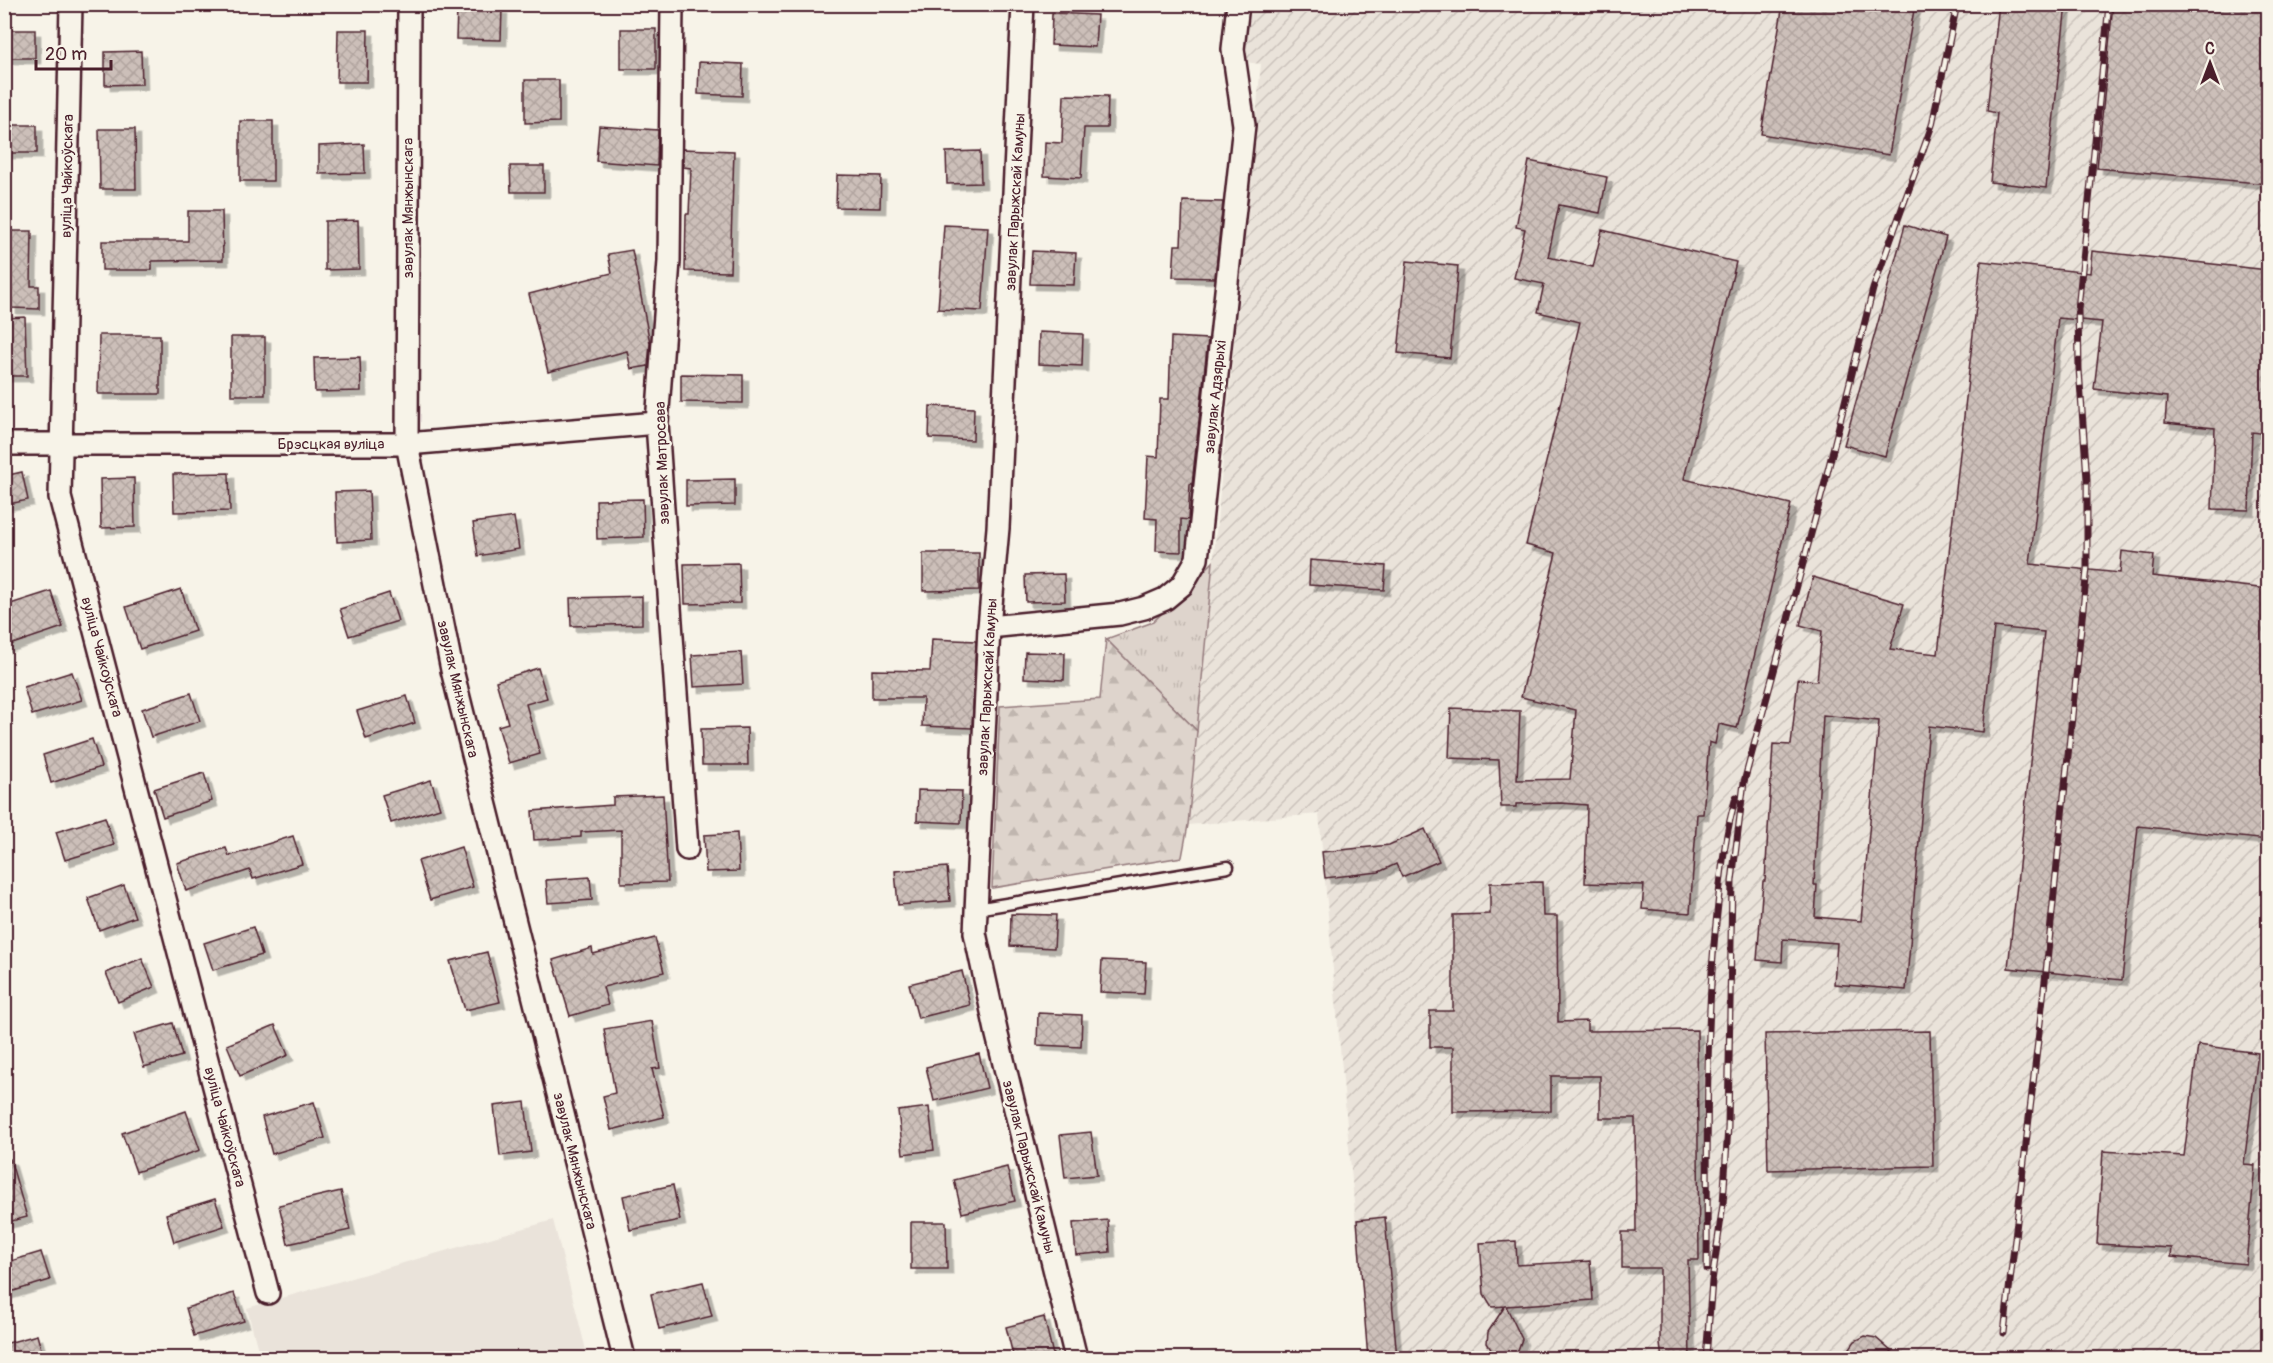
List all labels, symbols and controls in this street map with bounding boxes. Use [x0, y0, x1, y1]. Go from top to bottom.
scale bar [36, 33, 111, 71]
north arrow [2180, 33, 2240, 93]
text: С [2205, 39, 2215, 59]
text: 20 m [45, 43, 87, 66]
street label: завулак Парыжскай Камуны [1001, 113, 1030, 291]
street label: вуліца Чайкоўскага [57, 114, 78, 238]
street label: завулак Мянжынскага [399, 138, 418, 278]
street label: завулак Адзярыхі [1200, 339, 1231, 455]
street label: завулак Матросава [651, 401, 674, 525]
street label: Брэсцкая вуліца [278, 435, 384, 454]
street label: вуліца Чайкоўскага [76, 595, 127, 719]
street label: завулак Парыжскай Камуны [973, 598, 1002, 776]
street label: завулак Мянжынскага [432, 619, 483, 760]
street label: вуліца Чайкоўскага [199, 1065, 250, 1189]
street label: завулак Парыжскай Камуны [998, 1078, 1059, 1256]
street label: завулак Мянжынскага [548, 1091, 601, 1232]

